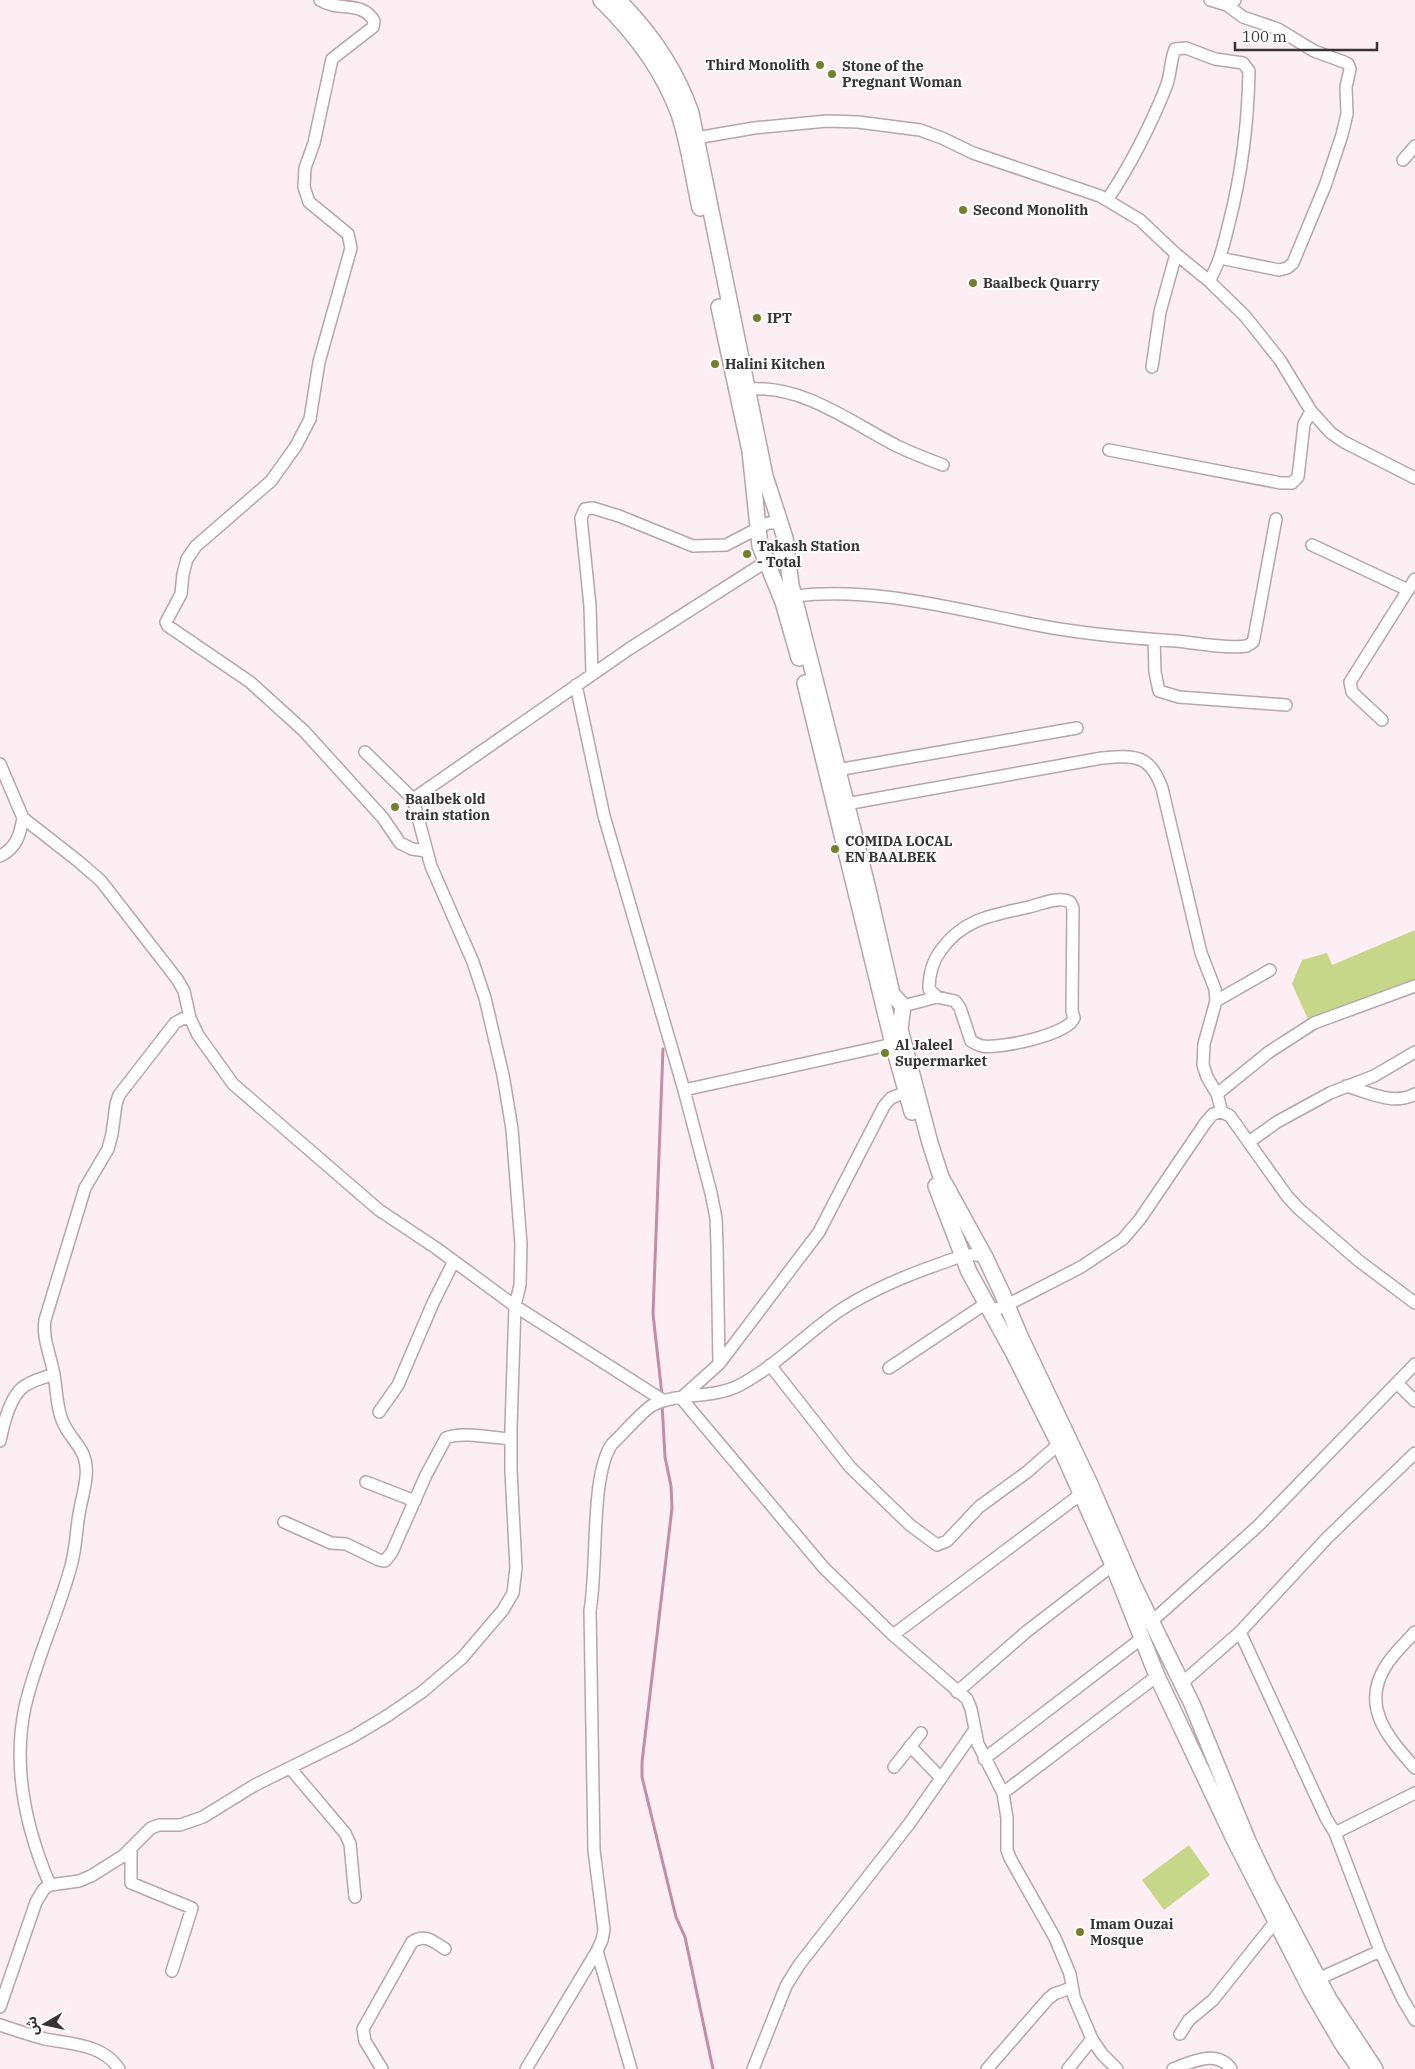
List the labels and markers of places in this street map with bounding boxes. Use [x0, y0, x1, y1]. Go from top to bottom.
place label: Third Monolith [705, 56, 810, 74]
place label: Stone of the Pregnant Woman [842, 57, 962, 91]
marker: Third Monolith [814, 59, 826, 71]
marker: Stone of the Pregnant Woman [826, 68, 838, 80]
place label: Second Monolith [973, 201, 1088, 219]
marker: Second Monolith [957, 204, 969, 216]
place label: Baalbeck Quarry [983, 274, 1100, 292]
marker: Baalbeck Quarry [967, 277, 979, 289]
place label: IPT [767, 309, 792, 327]
marker: IPT [751, 312, 763, 324]
place label: Halini Kitchen [725, 355, 825, 373]
marker: Halini Kitchen [709, 358, 721, 370]
place label: Takash Station - Total [757, 537, 860, 571]
marker: Takash Station - Total [741, 548, 753, 560]
place label: Baalbek old train station [405, 790, 490, 824]
marker: Baalbek old train station [389, 801, 401, 813]
place label: COMIDA LOCAL EN BAALBEK [845, 832, 953, 866]
marker: COMIDA LOCAL EN BAALBEK [829, 843, 841, 855]
place label: Al Jaleel Supermarket [895, 1036, 987, 1070]
marker: Al Jaleel Supermarket [879, 1047, 891, 1059]
place label: Imam Ouzai Mosque [1090, 1915, 1174, 1949]
marker: Imam Ouzai Mosque [1074, 1926, 1086, 1938]

